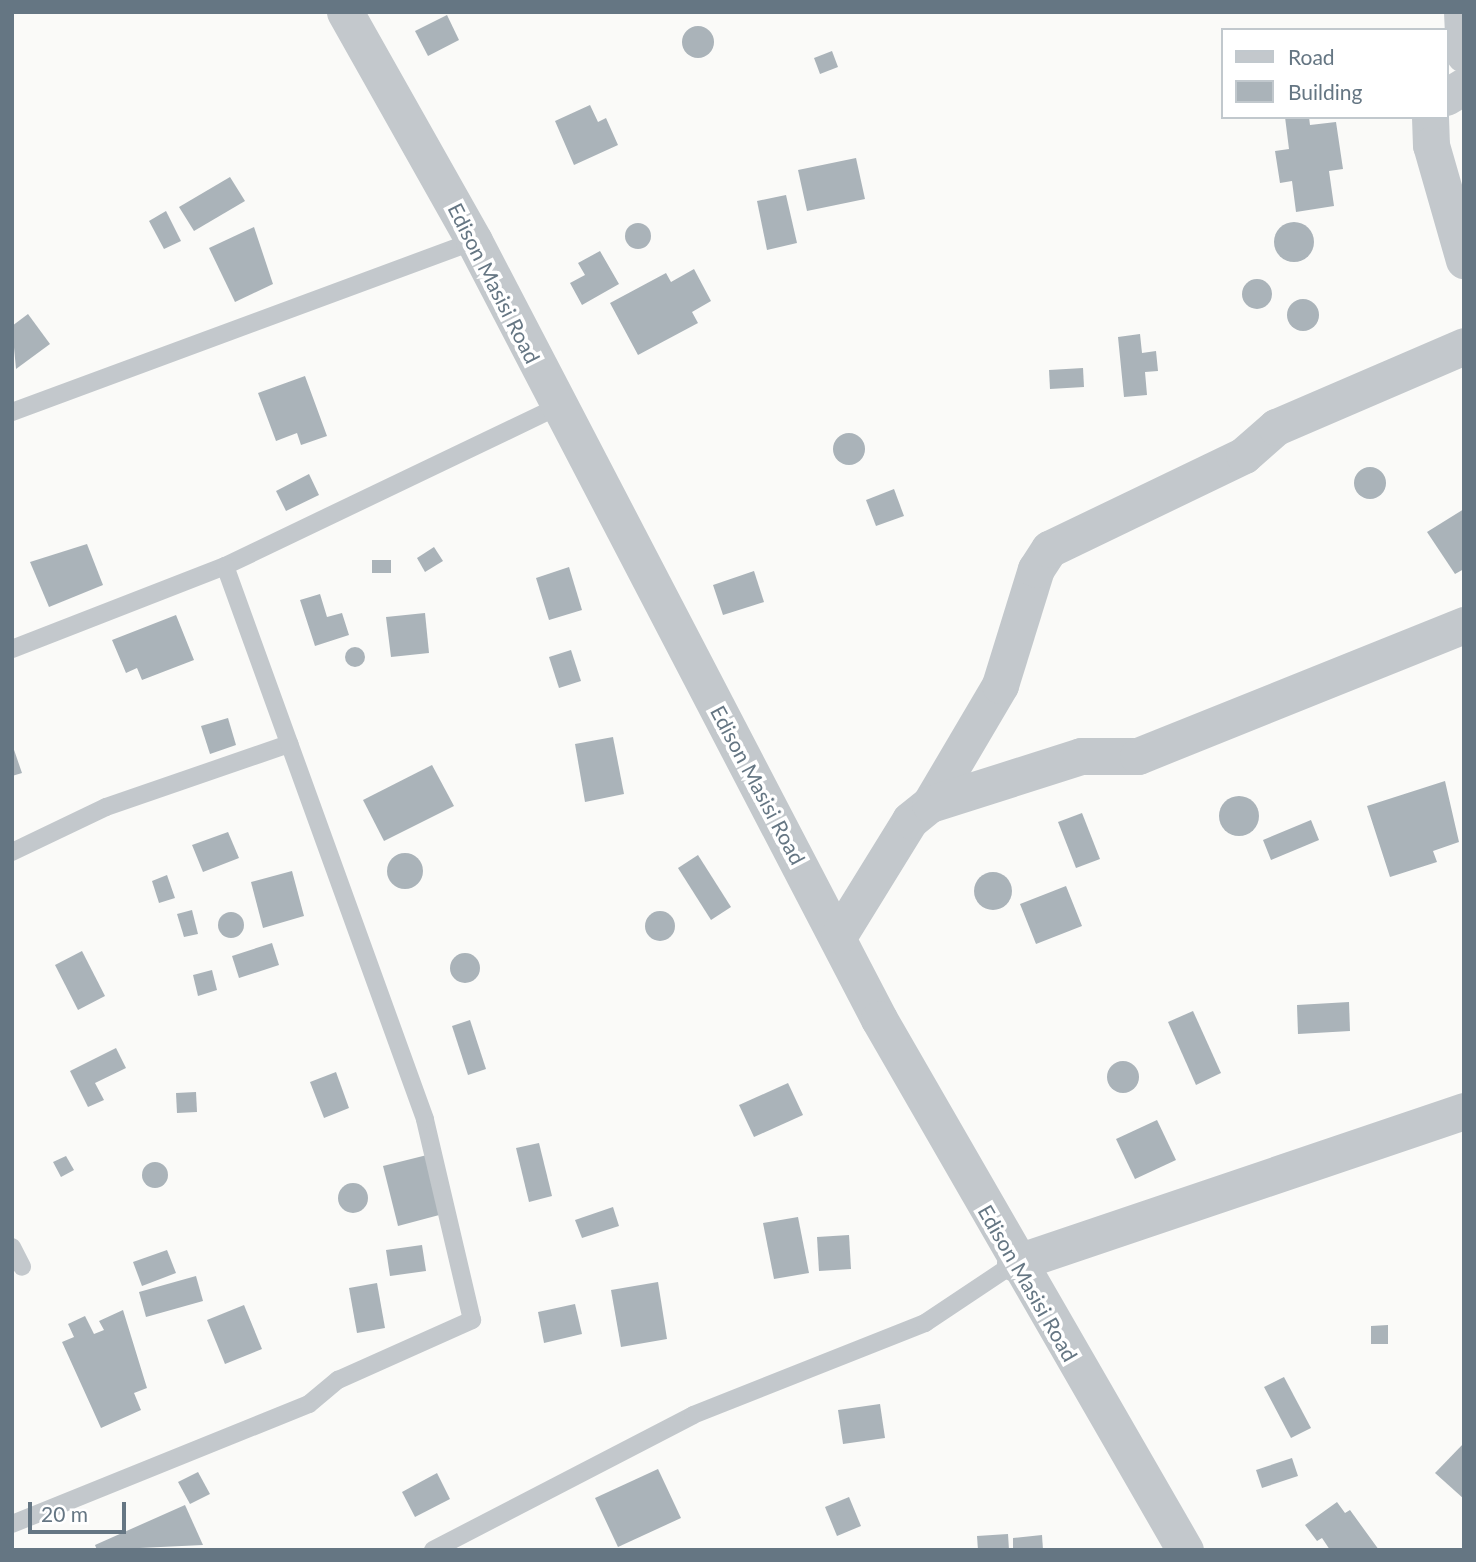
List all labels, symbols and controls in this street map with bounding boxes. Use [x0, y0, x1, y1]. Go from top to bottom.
legend [1220, 28, 1448, 119]
text: Road [1288, 44, 1335, 69]
text: Building [1288, 79, 1363, 104]
street label: Edison Masisi Road [443, 199, 545, 367]
street label: Edison Masisi Road [705, 701, 811, 869]
street label: Edison Masisi Road [973, 1200, 1083, 1366]
scale bar [32, 1488, 130, 1532]
text: 20 m [41, 1501, 88, 1526]

